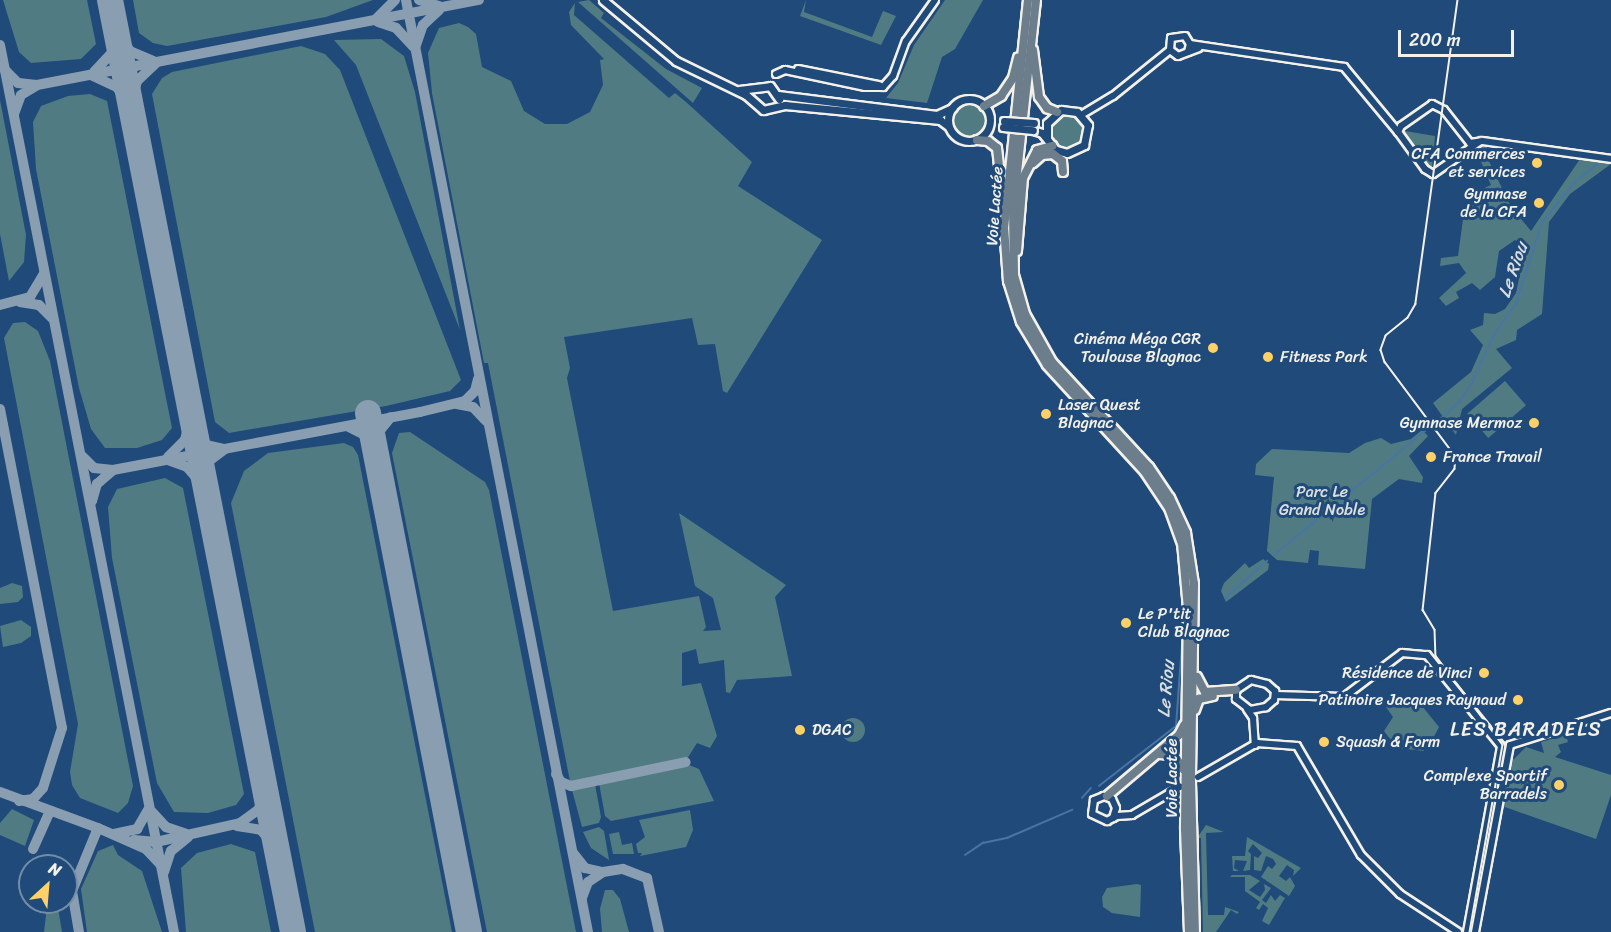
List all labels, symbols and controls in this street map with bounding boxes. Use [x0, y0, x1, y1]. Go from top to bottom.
scale bar [1401, 18, 1516, 56]
text: 200 m [1409, 24, 1461, 56]
place label: CFA Commerces et services [1411, 144, 1525, 182]
marker: CFA Commerces et services [1530, 156, 1544, 170]
street label: Voie Lactée [983, 166, 1007, 246]
place label: Gymnase de la CFA [1460, 184, 1527, 222]
marker: Gymnase de la CFA [1532, 196, 1546, 210]
water label: Le Riou [1494, 240, 1532, 300]
place label: Cinéma Méga CGR Toulouse Blagnac [1074, 329, 1201, 367]
marker: Cinéma Méga CGR Toulouse Blagnac [1206, 341, 1220, 355]
place label: Fitness Park [1280, 347, 1368, 367]
marker: Fitness Park [1261, 350, 1275, 364]
place label: Laser Quest Blagnac [1058, 395, 1141, 433]
marker: Laser Quest Blagnac [1039, 407, 1053, 421]
place label: Gymnase Mermoz [1399, 413, 1522, 433]
marker: Gymnase Mermoz [1527, 416, 1541, 430]
place label: France Travail [1443, 447, 1542, 467]
marker: France Travail [1424, 450, 1438, 464]
park label: Parc Le Grand Noble [1279, 482, 1365, 520]
place label: Le P'tit Club Blagnac [1138, 604, 1229, 642]
marker: Le P'tit Club Blagnac [1119, 616, 1133, 630]
water label: Le Riou [1153, 660, 1179, 718]
place label: Résidence de Vinci [1341, 663, 1472, 683]
marker: Résidence de Vinci [1477, 666, 1491, 680]
place label: Patinoire Jacques Raynaud [1319, 690, 1506, 710]
marker: Patinoire Jacques Raynaud [1511, 693, 1525, 707]
district label: LES BARADELS [1450, 717, 1602, 741]
place label: DGAC [812, 720, 852, 740]
marker: DGAC [793, 723, 807, 737]
place label: Squash & Form [1336, 732, 1440, 752]
marker: Squash & Form [1317, 735, 1331, 749]
street label: Voie Lactée [1162, 738, 1182, 818]
place label: Complexe Sportif Barradels [1424, 766, 1547, 804]
marker: Complexe Sportif Barradels [1552, 778, 1566, 792]
north arrow [18, 854, 78, 914]
text: N [44, 854, 67, 885]

